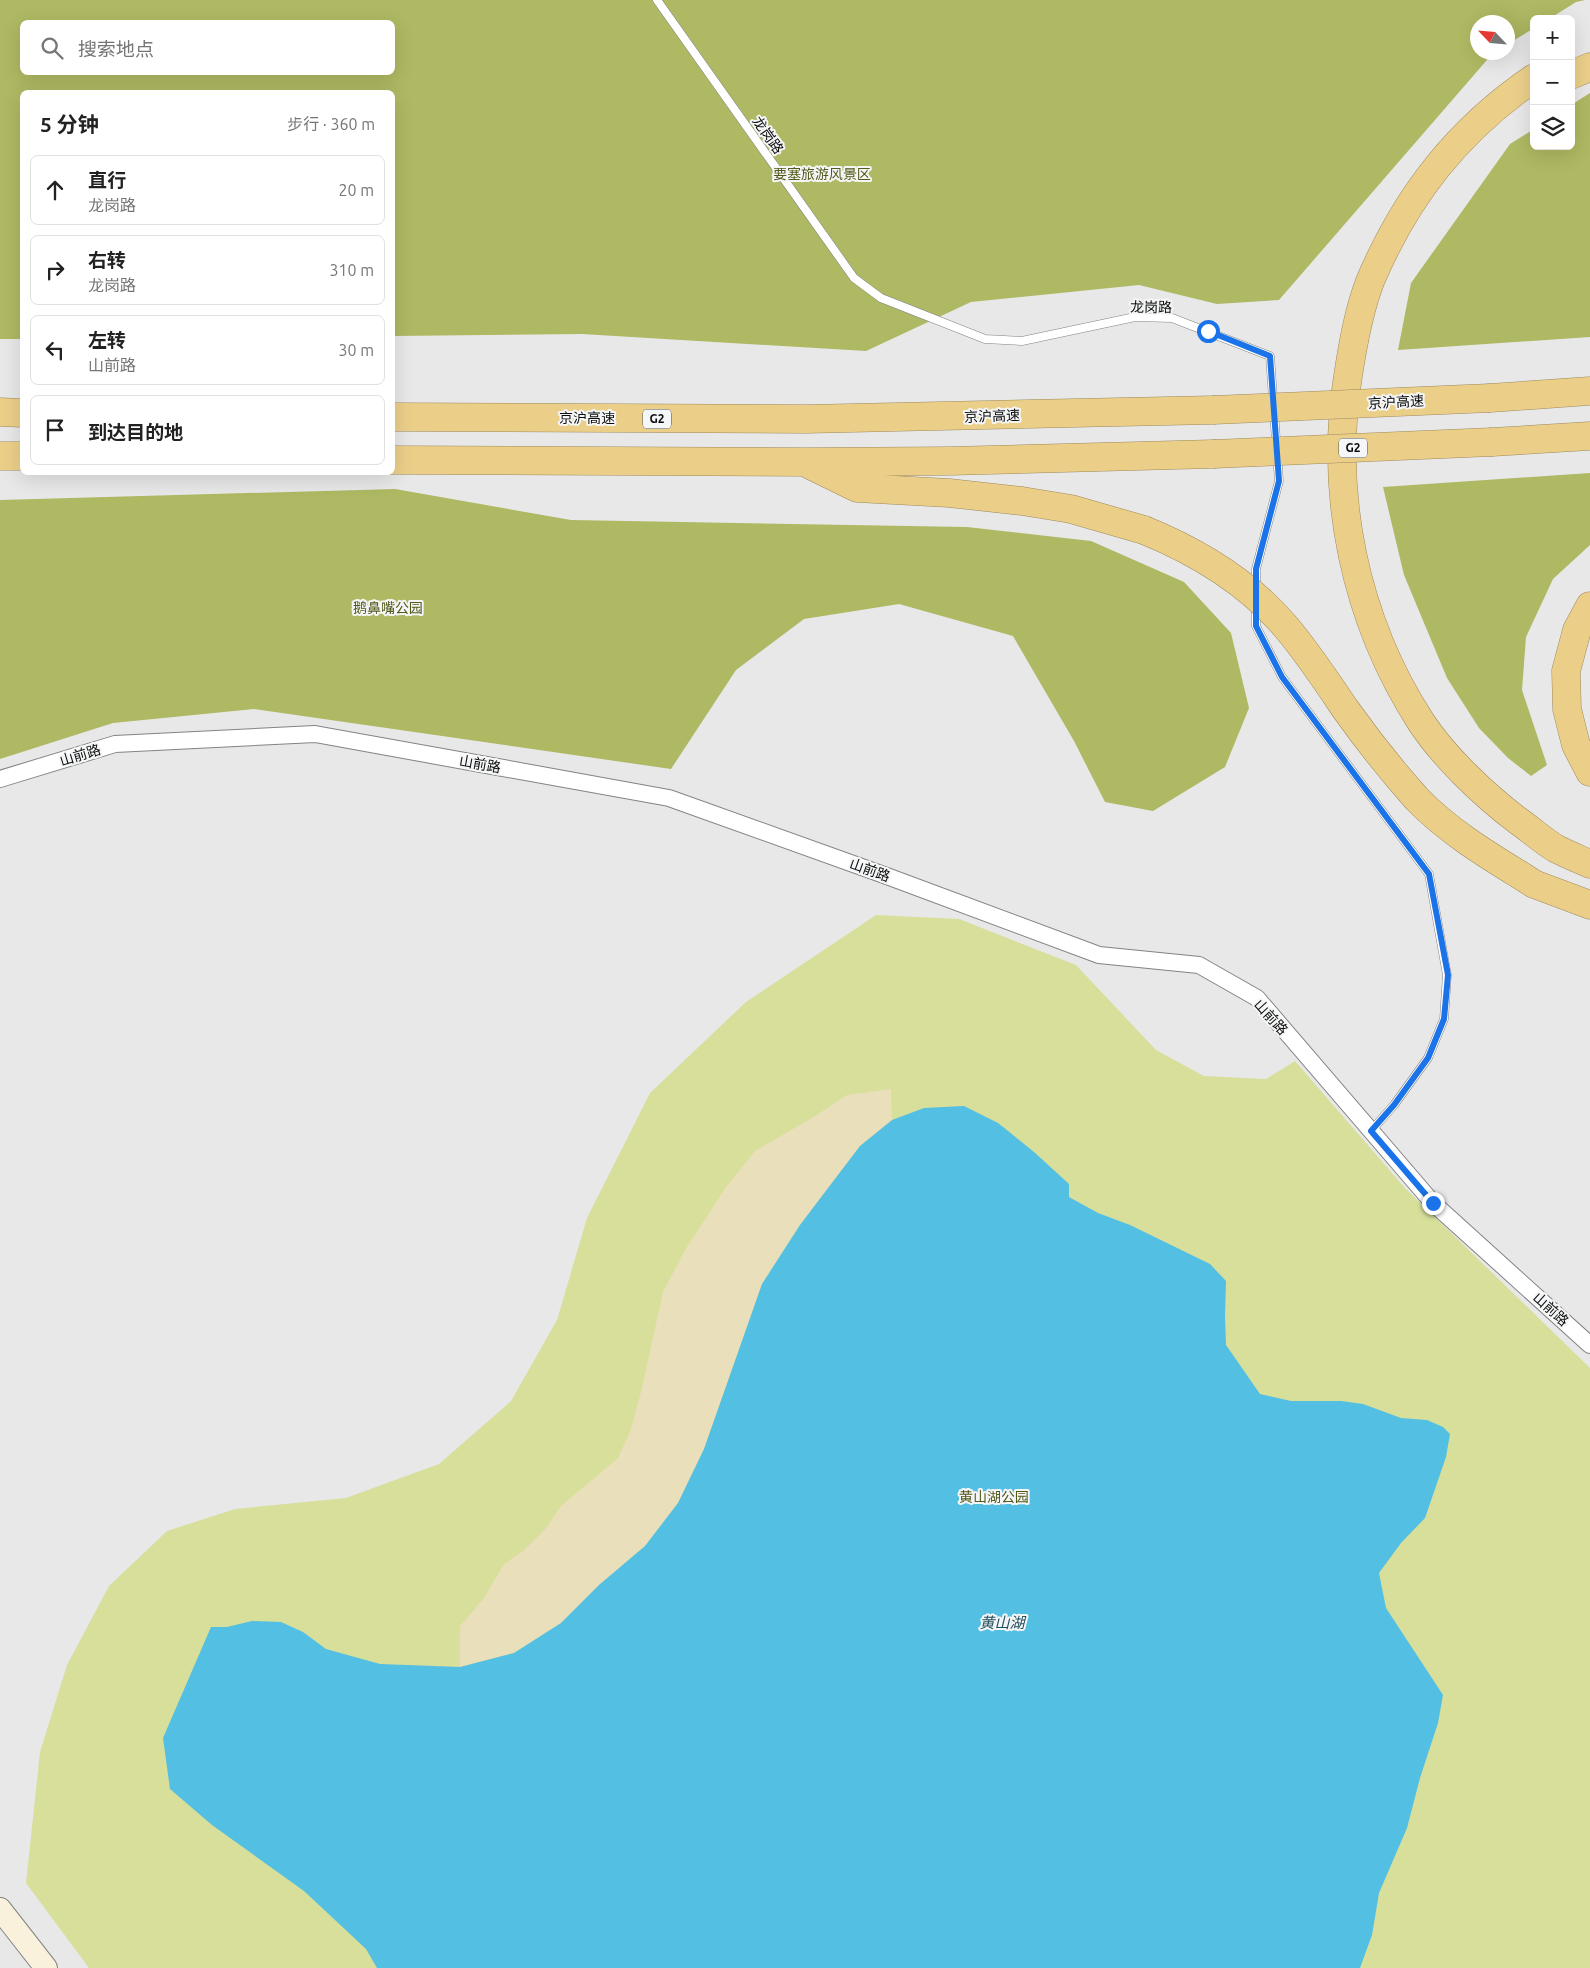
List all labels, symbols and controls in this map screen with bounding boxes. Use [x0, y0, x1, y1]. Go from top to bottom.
north arrow [1470, 15, 1515, 60]
map controls [1530, 15, 1575, 150]
button: + [1530, 15, 1575, 60]
search box [20, 20, 395, 75]
icon: search [38, 34, 66, 62]
text: 搜索地点 [78, 38, 154, 60]
button: − [1530, 60, 1575, 105]
button: layers [1530, 105, 1575, 150]
text: 5 分钟 [40, 112, 99, 136]
street label: 龙岗路 [749, 113, 787, 157]
text: 步行 · 360 m [287, 115, 375, 133]
park label: 要塞旅游风景区 [773, 166, 871, 182]
text: 直行 [88, 169, 126, 191]
icon: ahead [41, 176, 69, 204]
text: 20 m [338, 181, 374, 199]
text: 龙岗路 [88, 196, 136, 214]
text: 右转 [88, 249, 126, 271]
icon: right [41, 256, 69, 284]
text: 310 m [329, 261, 374, 279]
text: 龙岗路 [88, 276, 136, 294]
street label: 龙岗路 [1130, 299, 1172, 315]
route start [1197, 320, 1220, 343]
text: 左转 [88, 329, 126, 351]
icon: left [41, 336, 69, 364]
text: 30 m [338, 341, 374, 359]
text: 山前路 [88, 356, 136, 374]
street label: 京沪高速 [1368, 393, 1424, 411]
street label: 京沪高速 [964, 407, 1020, 425]
road number: G2 [643, 409, 671, 428]
street label: 京沪高速 [559, 410, 615, 426]
icon: arrive [41, 416, 69, 444]
text: 到达目的地 [88, 421, 183, 443]
road number: G2 [1339, 438, 1367, 458]
park label: 鹅鼻嘴公园 [353, 600, 423, 616]
street label: 山前路 [58, 741, 102, 769]
street label: 山前路 [458, 752, 502, 776]
street label: 山前路 [848, 855, 892, 885]
street label: 山前路 [1251, 996, 1291, 1038]
route end [1422, 1192, 1445, 1215]
street label: 山前路 [1530, 1289, 1572, 1329]
park label: 黄山湖公园 [959, 1489, 1029, 1505]
water label: 黄山湖 [979, 1614, 1026, 1631]

